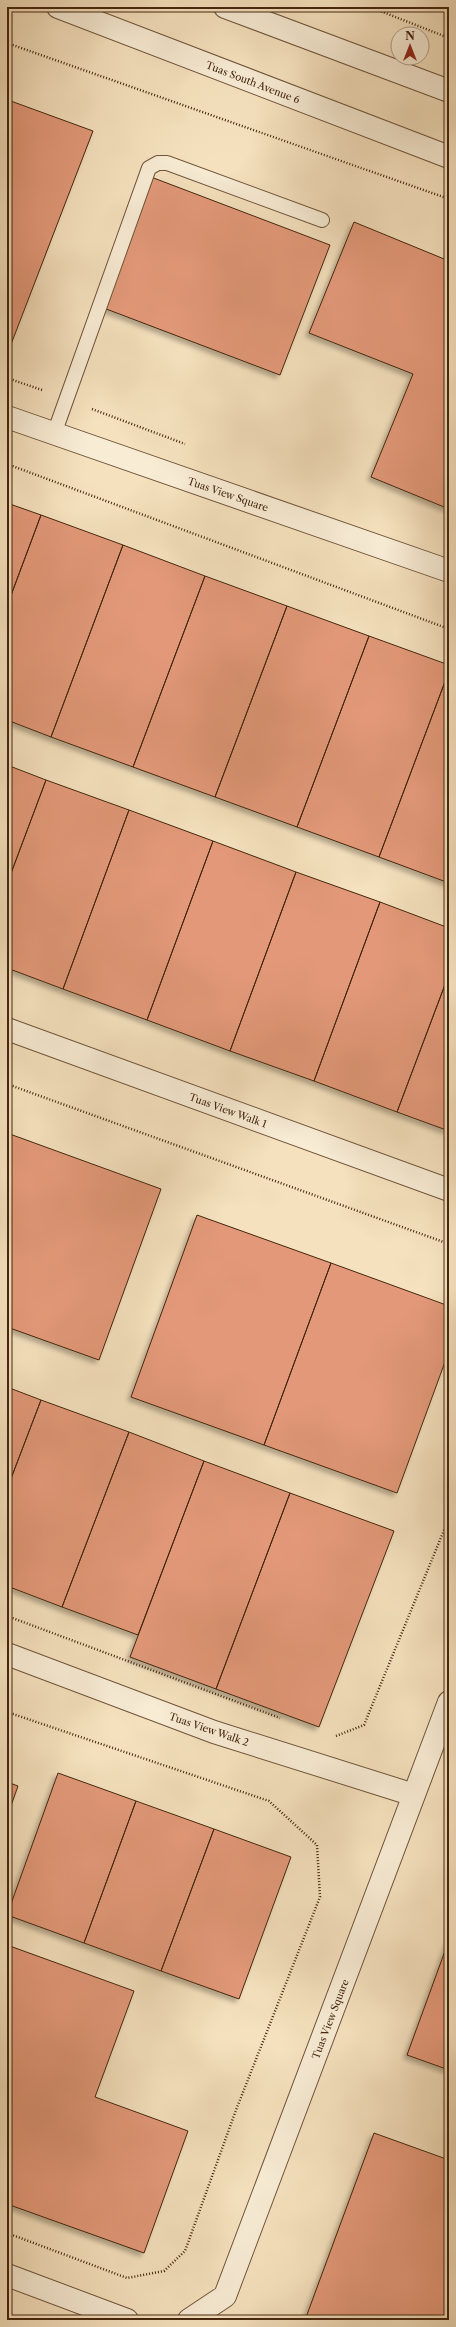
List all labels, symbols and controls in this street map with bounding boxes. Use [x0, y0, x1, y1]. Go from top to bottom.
north arrow [390, 26, 430, 66]
text: N [405, 29, 415, 43]
street label: Tuas South Avenue 6 [204, 58, 302, 107]
street label: Tuas View Square [186, 475, 270, 515]
street label: Tuas View Walk 1 [187, 1090, 269, 1131]
street label: Tuas View Walk 2 [167, 1710, 251, 1749]
street label: Tuas View Square [309, 1977, 352, 2061]

